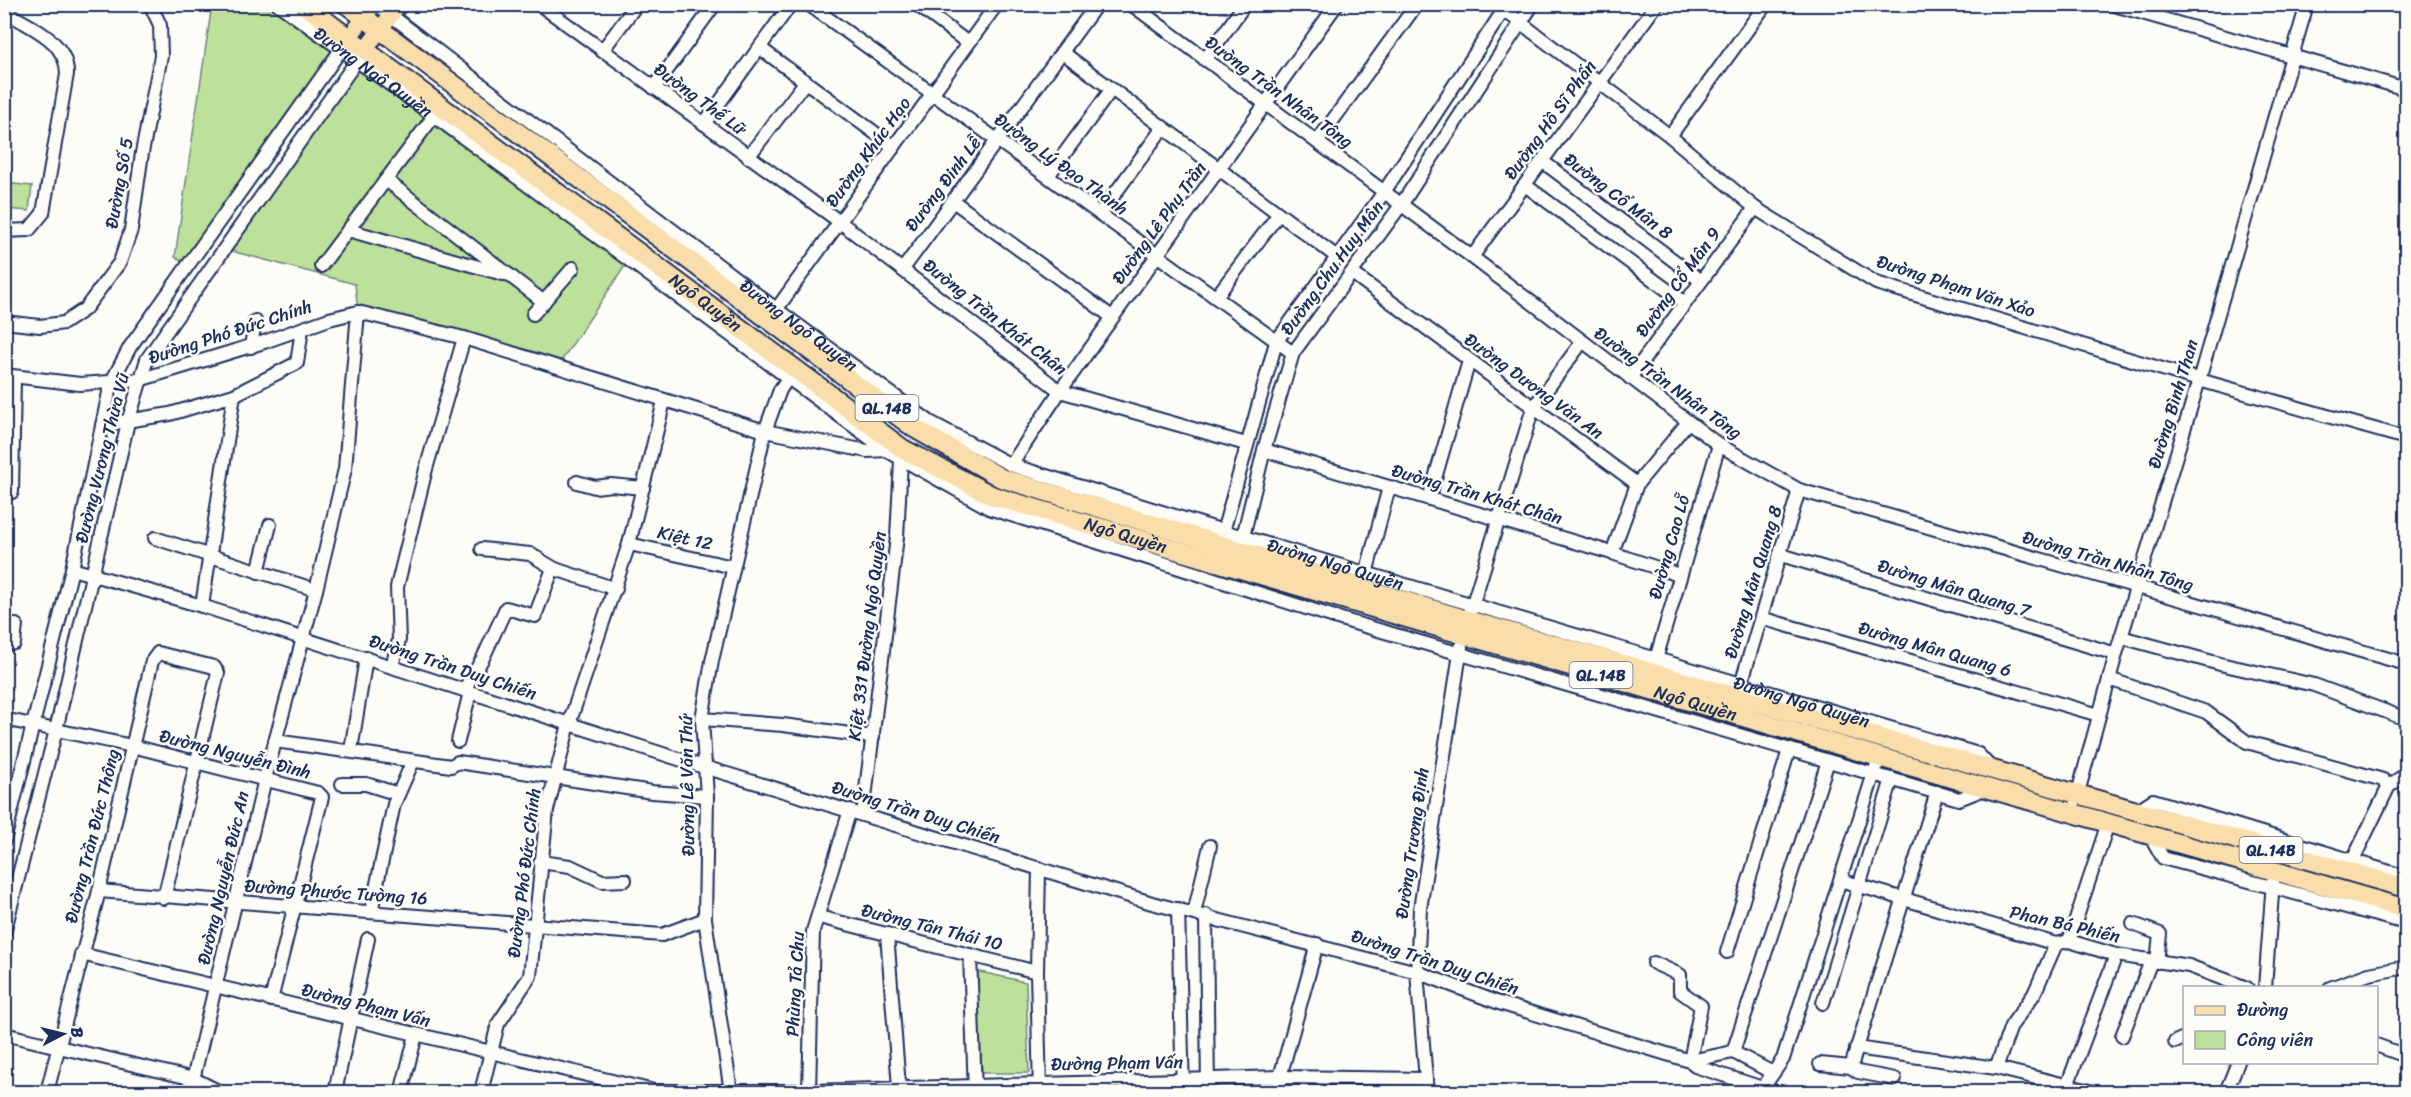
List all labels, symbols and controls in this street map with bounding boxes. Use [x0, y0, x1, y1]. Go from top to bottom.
street label: Đường Ngô Quyền [306, 18, 440, 127]
street label: Đường Trần Nhân Tông [1198, 27, 1360, 157]
street label: Đường Hồ Sĩ Phấn [1495, 53, 1605, 187]
street label: Đường Thế Lữ [647, 54, 755, 145]
street label: Đường Khúc Hạo [817, 90, 919, 214]
street label: Đường Lý Đạo Thành [987, 104, 1135, 224]
street label: Đường Đinh Lễ [896, 128, 991, 239]
street label: Đường Số 5 [95, 135, 143, 231]
street label: Đường Cổ Mân 8 [1556, 144, 1680, 248]
street label: Đường Lê Phụ Trần [1103, 154, 1215, 291]
street label: Đường Chu Huy Mân [1272, 193, 1392, 342]
street label: Đường Cổ Mân 9 [1627, 220, 1729, 344]
street label: Đường Phạm Văn Xảo [1872, 245, 2040, 327]
street label: Đường Trần Khát Chân [916, 250, 1075, 384]
street label: Ngô Quyền [662, 264, 749, 341]
street label: Đường Ngô Quyền [732, 270, 865, 380]
street label: Đường Phó Đức Chính [144, 290, 316, 374]
street label: Đường Trần Nhân Tông [1587, 318, 1749, 448]
street label: Đường Dương Văn An [1457, 324, 1611, 448]
street label: Đường Bình Than [2138, 335, 2208, 473]
street label: Đường Vương Thừa Vũ [65, 368, 139, 547]
road number: QL.14B [856, 395, 918, 421]
street label: Đường Trần Khát Chân [1388, 454, 1567, 534]
street label: Đường Cao Lỗ [1639, 489, 1700, 603]
street label: Đường Mân Quang 8 [1714, 501, 1792, 663]
street label: Ngô Quyền [1080, 508, 1171, 563]
street label: Kiệt 12 [654, 516, 716, 560]
street label: Đường Trần Nhân Tông [2018, 521, 2198, 601]
street label: Kiệt 331 Đường Ngô Quyền [838, 529, 896, 743]
street label: Đường Ngô Quyền [1263, 529, 1408, 600]
street label: Đường Mân Quang 7 [1874, 550, 2036, 627]
street label: Đường Mân Quang 6 [1855, 612, 2015, 686]
street label: Đường Trần Duy Chiến [365, 625, 541, 709]
road number: QL.14B [1570, 662, 1632, 688]
street label: Đường Ngô Quyền [1729, 667, 1874, 737]
street label: Ngô Quyền [1650, 676, 1741, 730]
street label: Đường Lê Văn Thứ [670, 712, 704, 856]
street label: Đường Nguyễn Đình [156, 720, 314, 788]
street label: Đường Trần Đức Thông [55, 745, 129, 927]
street label: Đường Trương Định [1386, 765, 1438, 921]
street label: Đường Trần Duy Chiến [828, 771, 1005, 853]
street label: Đường Phó Đức Chính [498, 786, 550, 960]
street label: Đường Nguyễn Đức An [187, 788, 259, 968]
road number: QL.14B [2240, 837, 2302, 863]
street label: Đường Phước Tường 16 [243, 870, 429, 914]
street label: Đường Tân Thái 10 [858, 894, 1006, 960]
street label: Phan Bá Phiến [2006, 896, 2124, 952]
street label: Đường Trần Duy Chiến [1347, 920, 1523, 1004]
street label: Phùng Tả Chu [776, 930, 814, 1037]
street label: Đường Phạm Vấn [298, 973, 434, 1037]
legend [2183, 986, 2378, 1064]
text: Đường [2237, 994, 2288, 1026]
north arrow [33, 1004, 93, 1064]
text: Công viên [2237, 1024, 2313, 1056]
text: B [62, 1025, 93, 1040]
street label: Đường Phạm Vấn [1051, 1046, 1184, 1080]

